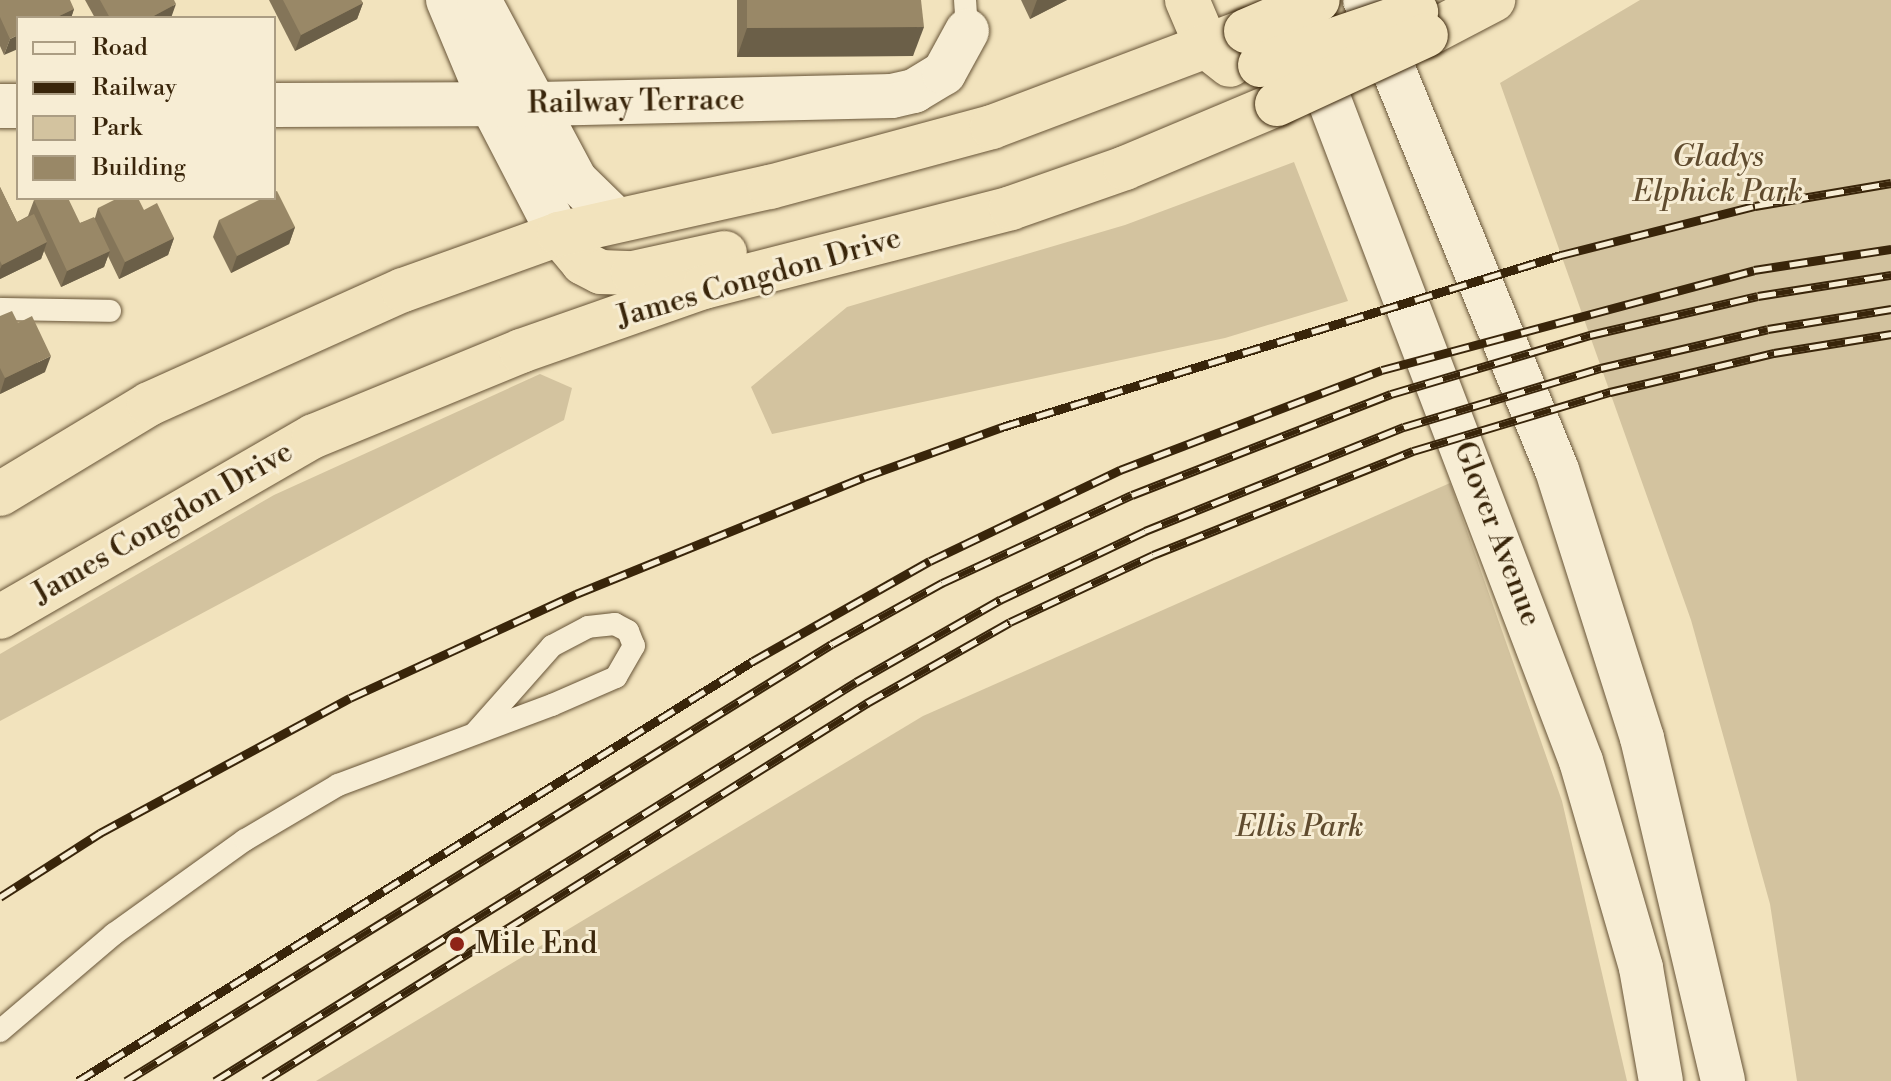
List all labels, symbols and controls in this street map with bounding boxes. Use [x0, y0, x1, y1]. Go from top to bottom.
legend [16, 16, 276, 200]
text: Road [92, 33, 148, 63]
text: Railway [92, 73, 177, 103]
street label: Railway Terrace [527, 82, 745, 122]
text: Park [92, 113, 142, 143]
park label: Gladys Elphick Park [1633, 139, 1803, 210]
text: Building [92, 153, 186, 183]
street label: James Congdon Drive [613, 220, 905, 336]
street label: James Congdon Drive [27, 434, 299, 612]
street label: Glover Avenue [1445, 437, 1549, 631]
park label: Ellis Park [1236, 809, 1364, 845]
place label: Mile End [475, 926, 597, 962]
marker: Mile End [446, 933, 468, 955]

